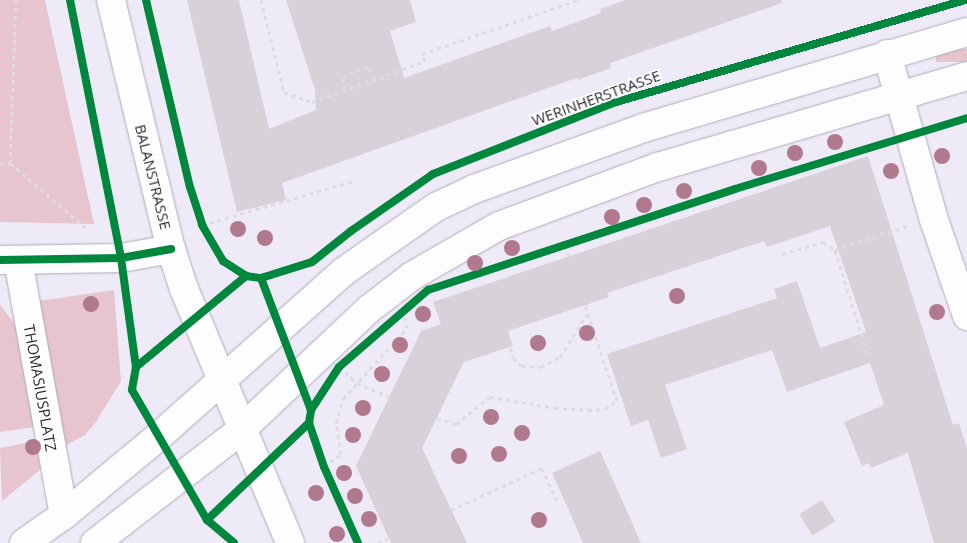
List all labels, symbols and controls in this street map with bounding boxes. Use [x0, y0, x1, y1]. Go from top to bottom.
street label: WERINHERSTRASSE [529, 66, 663, 130]
street label: BALANSTRASSE [131, 123, 175, 231]
street label: THOMASIUSPLATZ [20, 323, 60, 453]

